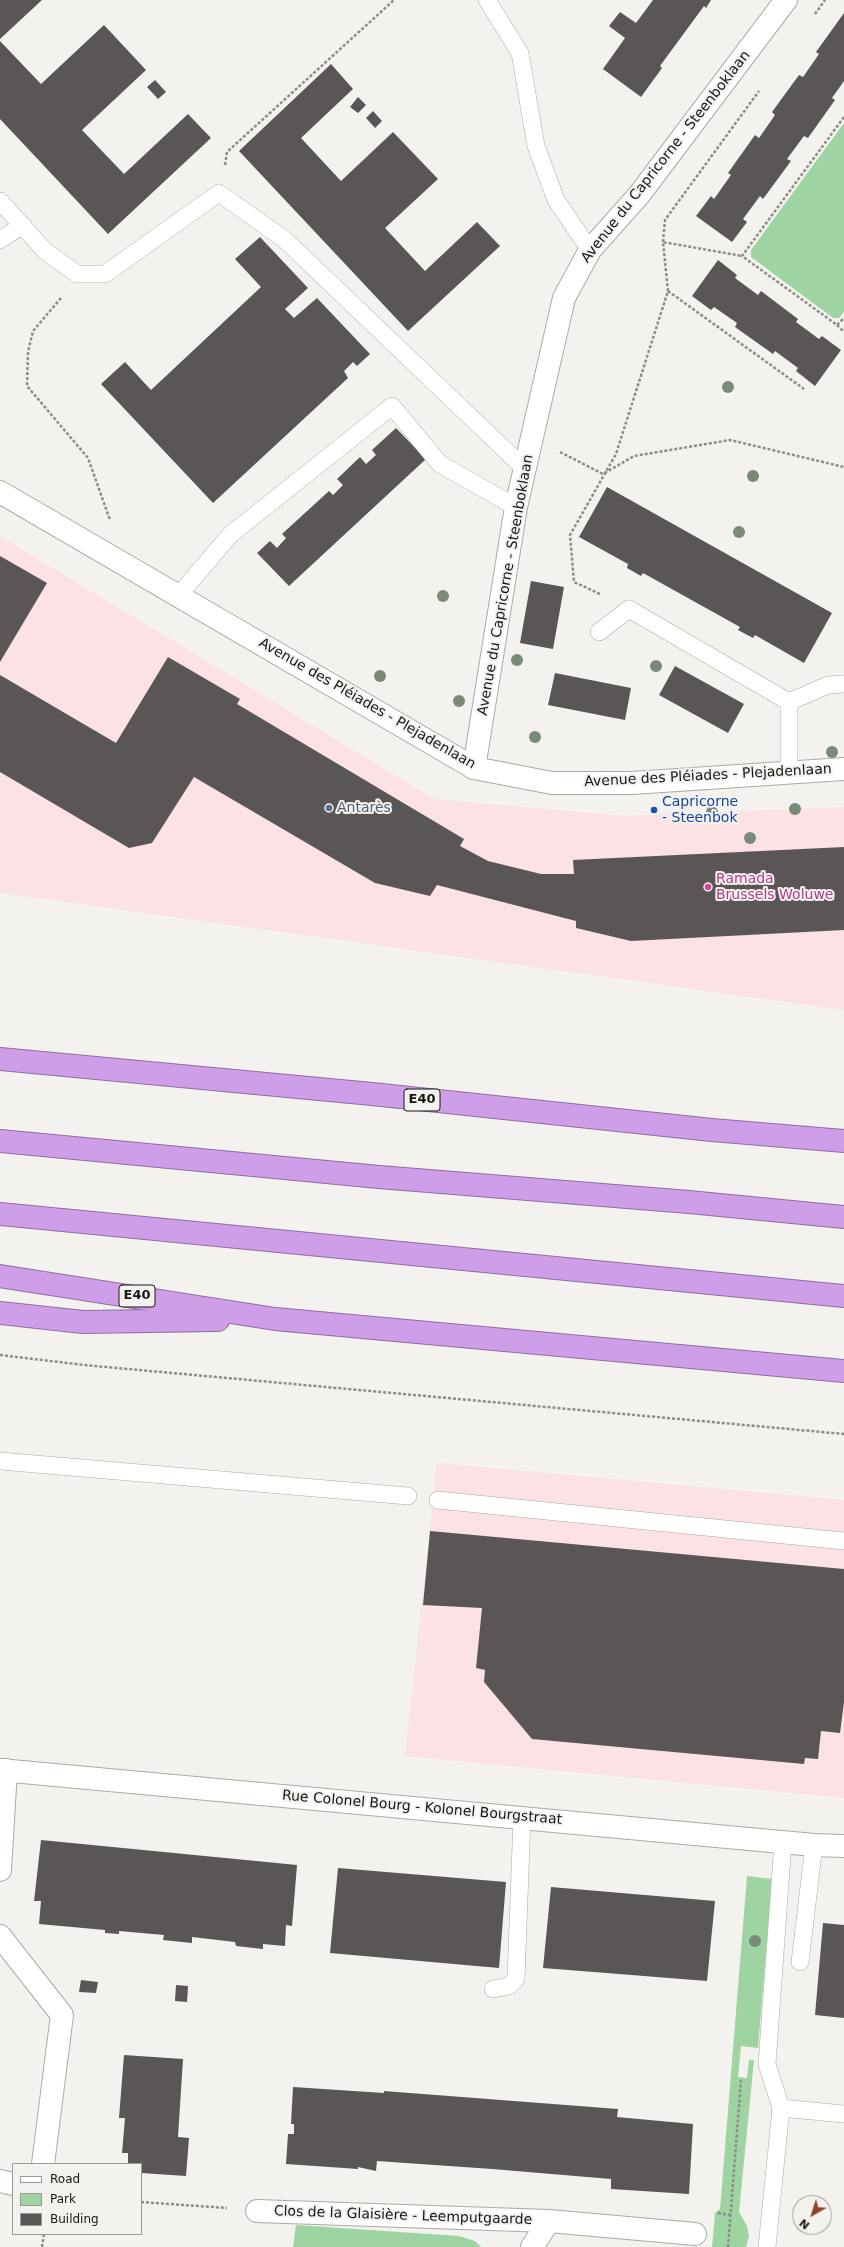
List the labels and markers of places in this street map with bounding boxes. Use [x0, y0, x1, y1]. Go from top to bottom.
place label: Capricorne - Steenbok [662, 794, 738, 826]
place label: Antarès [337, 800, 391, 816]
marker: Antarès [324, 803, 334, 813]
marker: Capricorne - Steenbok [649, 805, 659, 815]
place label: Ramada Brussels Woluwe [716, 871, 833, 904]
marker: Ramada Brussels Woluwe [703, 882, 713, 892]

